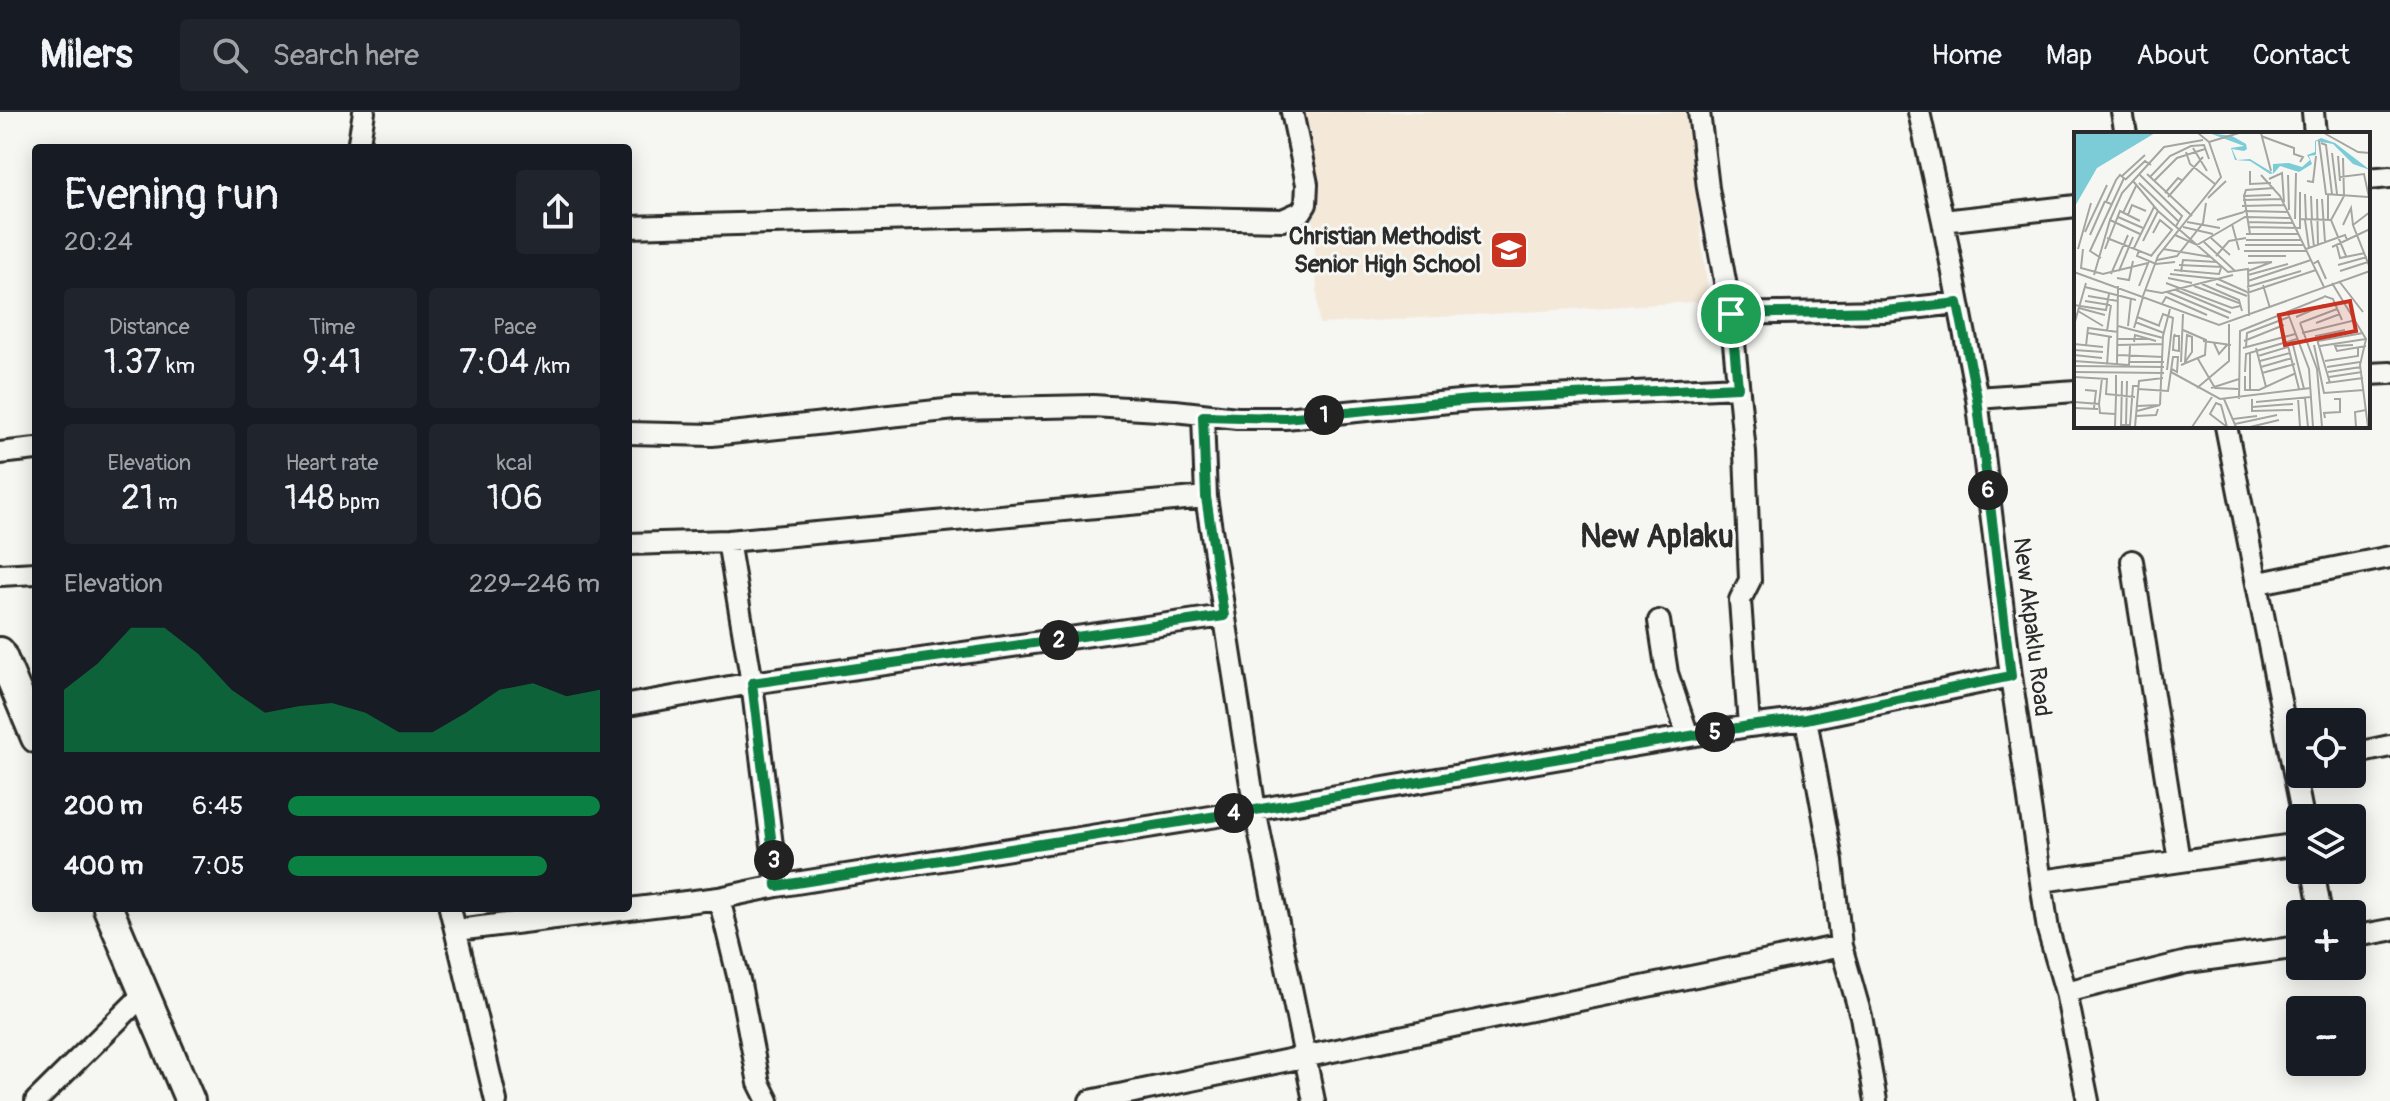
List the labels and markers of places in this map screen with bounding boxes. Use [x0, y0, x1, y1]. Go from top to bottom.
place label: Christian Methodist Senior High School [1289, 222, 1482, 279]
school or university icon: Christian Methodist Senior High School [1488, 229, 1530, 271]
pin [1697, 280, 1765, 348]
pin: 1 [1304, 395, 1344, 435]
pin: 6 [1968, 470, 2008, 510]
pin: 2 [1039, 620, 1079, 660]
pin: 5 [1695, 712, 1735, 752]
pin: 4 [1214, 793, 1254, 833]
pin: 3 [754, 840, 794, 880]

